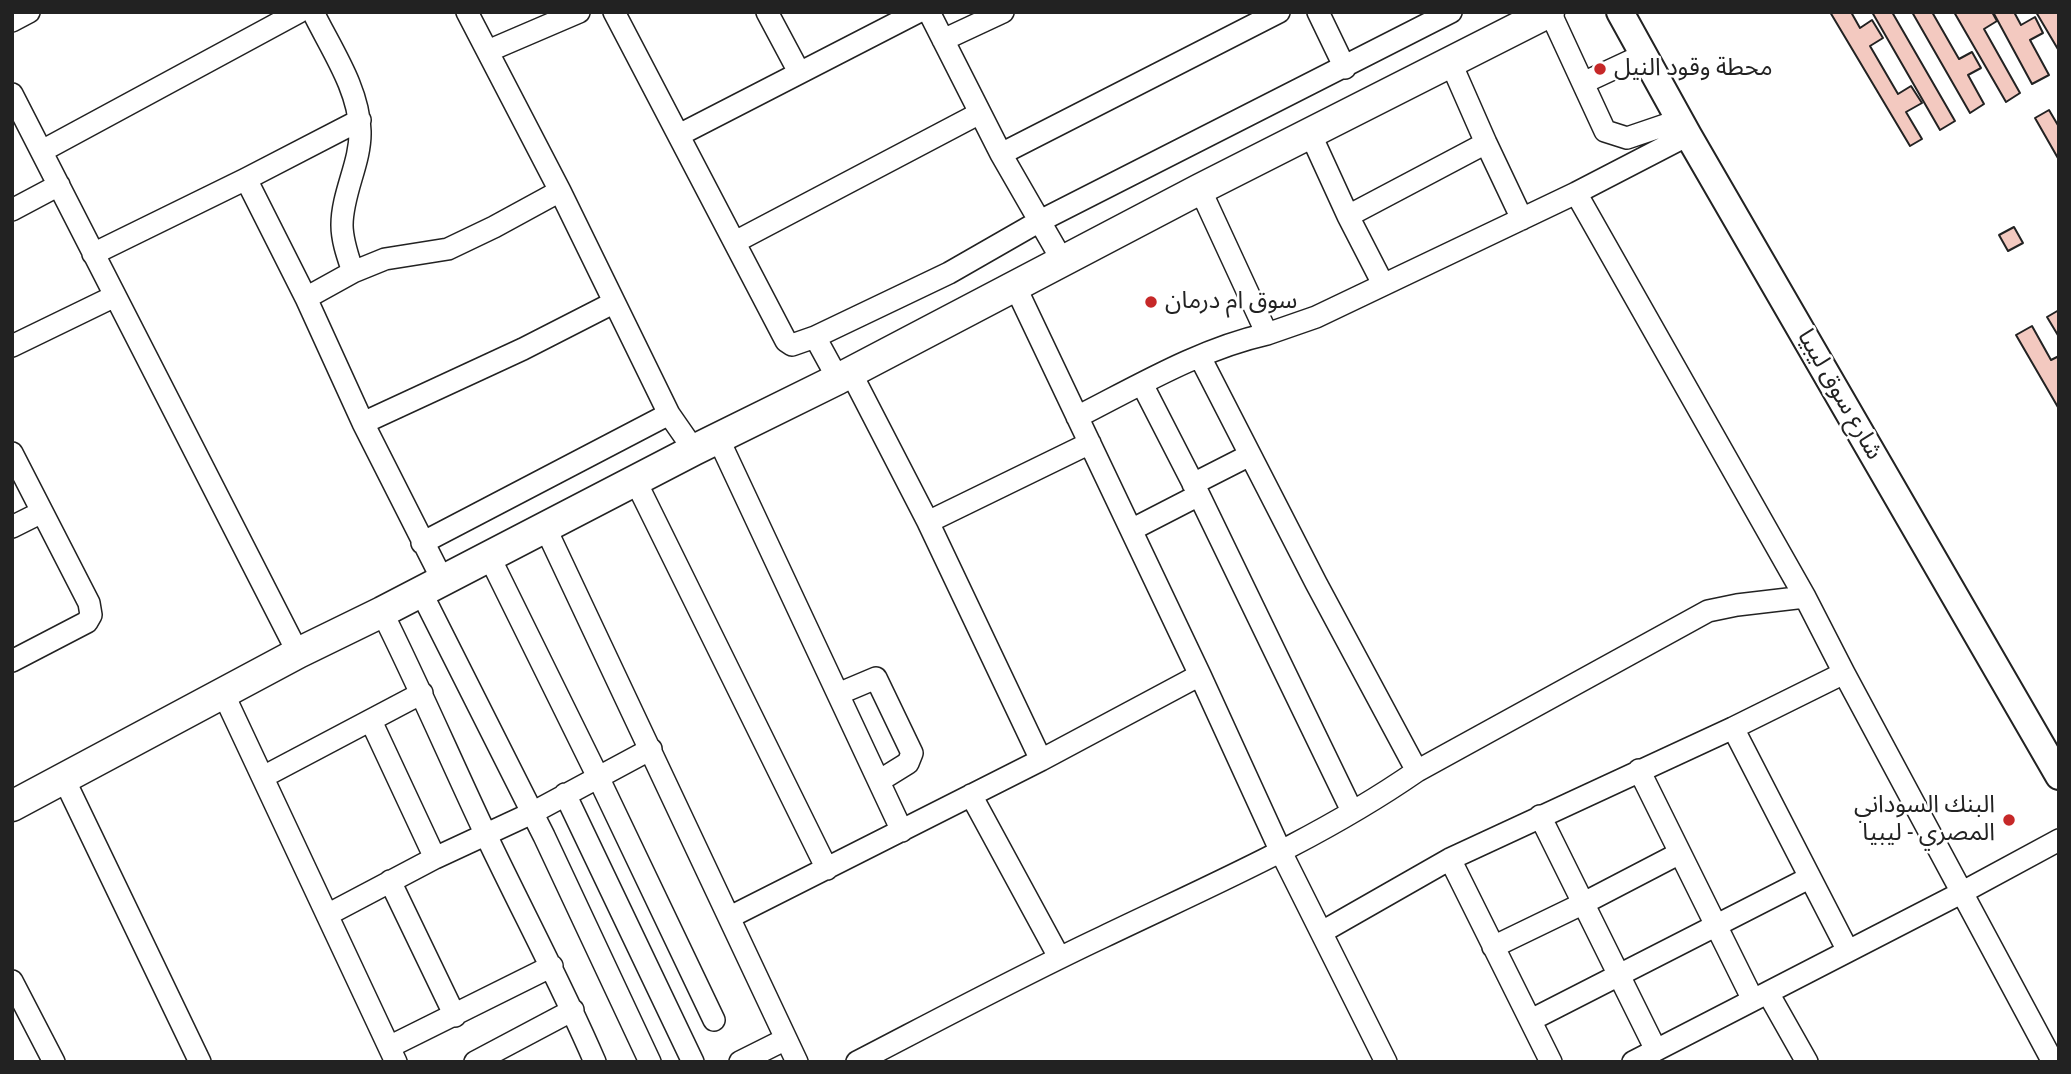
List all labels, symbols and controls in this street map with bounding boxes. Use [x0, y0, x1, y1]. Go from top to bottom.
place label: محطة وقود النيل [1614, 55, 1772, 83]
marker: محطة وقود النيل [1592, 61, 1608, 77]
place label: سوق ام درمان [1165, 288, 1297, 316]
marker: سوق ام درمان [1143, 294, 1159, 310]
street label: شارع سوق ليبيا [1790, 325, 1888, 465]
place label: البنك السوداني المصري - ليبيا [1854, 792, 1995, 848]
marker: البنك السوداني المصري - ليبيا [2001, 812, 2017, 828]

